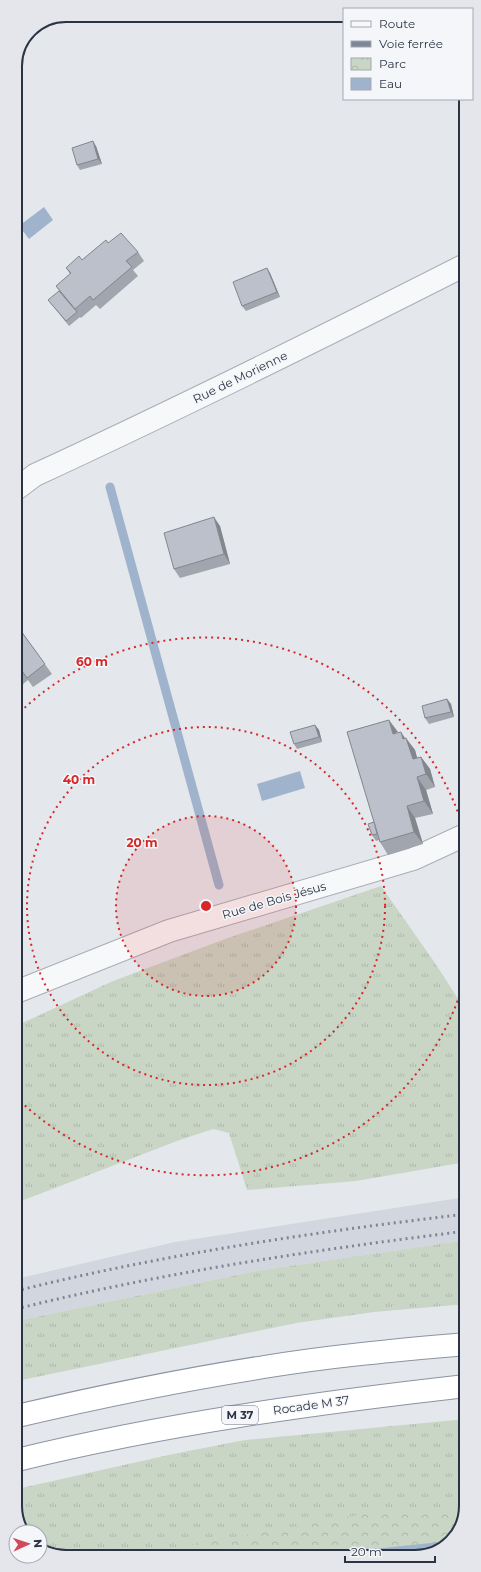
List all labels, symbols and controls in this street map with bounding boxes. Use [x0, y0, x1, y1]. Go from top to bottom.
legend [343, 8, 473, 100]
text: Route [379, 16, 415, 31]
text: Voie ferrée [379, 36, 443, 51]
text: Parc [379, 56, 406, 71]
text: Eau [379, 76, 402, 91]
street label: Rue de Morienne [190, 348, 290, 406]
text: 60 m [76, 654, 108, 669]
text: 40 m [63, 772, 95, 787]
text: 20 m [126, 835, 158, 850]
street label: Rue de Bois Jésus [220, 878, 328, 922]
centre of rings [199, 899, 213, 913]
street label: Rocade M 37 [272, 1392, 350, 1418]
road number: M 37 [222, 1406, 258, 1424]
north arrow [8, 1524, 48, 1564]
scale bar [345, 1538, 435, 1564]
text: N [31, 1539, 45, 1548]
text: 20 m [351, 1544, 382, 1559]

